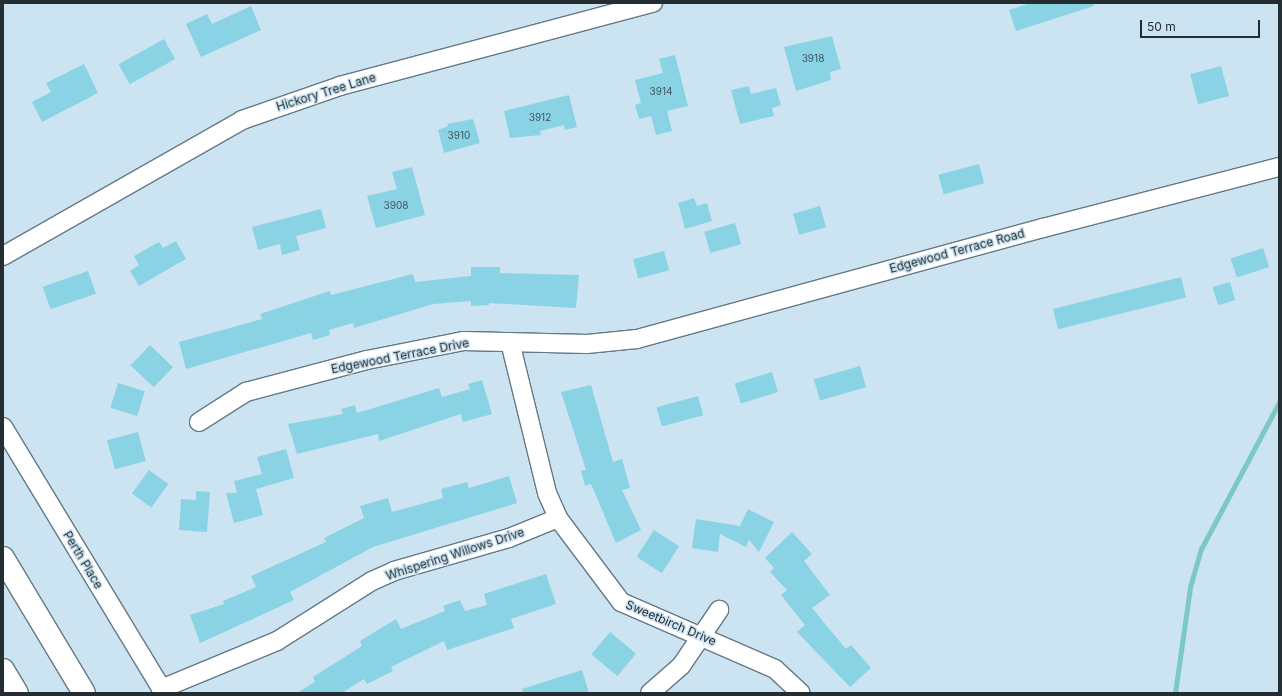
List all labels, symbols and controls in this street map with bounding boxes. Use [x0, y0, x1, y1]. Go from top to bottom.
scale bar [1142, 12, 1262, 38]
text: 50 m [1147, 19, 1176, 34]
house number: 3918 [802, 53, 824, 65]
street label: Hickory Tree Lane [274, 70, 378, 114]
house number: 3914 [650, 86, 672, 98]
house number: 3912 [529, 112, 551, 124]
house number: 3910 [448, 130, 470, 142]
house number: 3908 [384, 200, 408, 212]
street label: Edgewood Terrace Road [888, 226, 1026, 276]
street label: Edgewood Terrace Drive [330, 336, 470, 376]
street label: Whispering Willows Drive [384, 525, 526, 583]
street label: Perth Place [60, 528, 106, 592]
street label: Sweetbirch Drive [624, 597, 718, 649]

